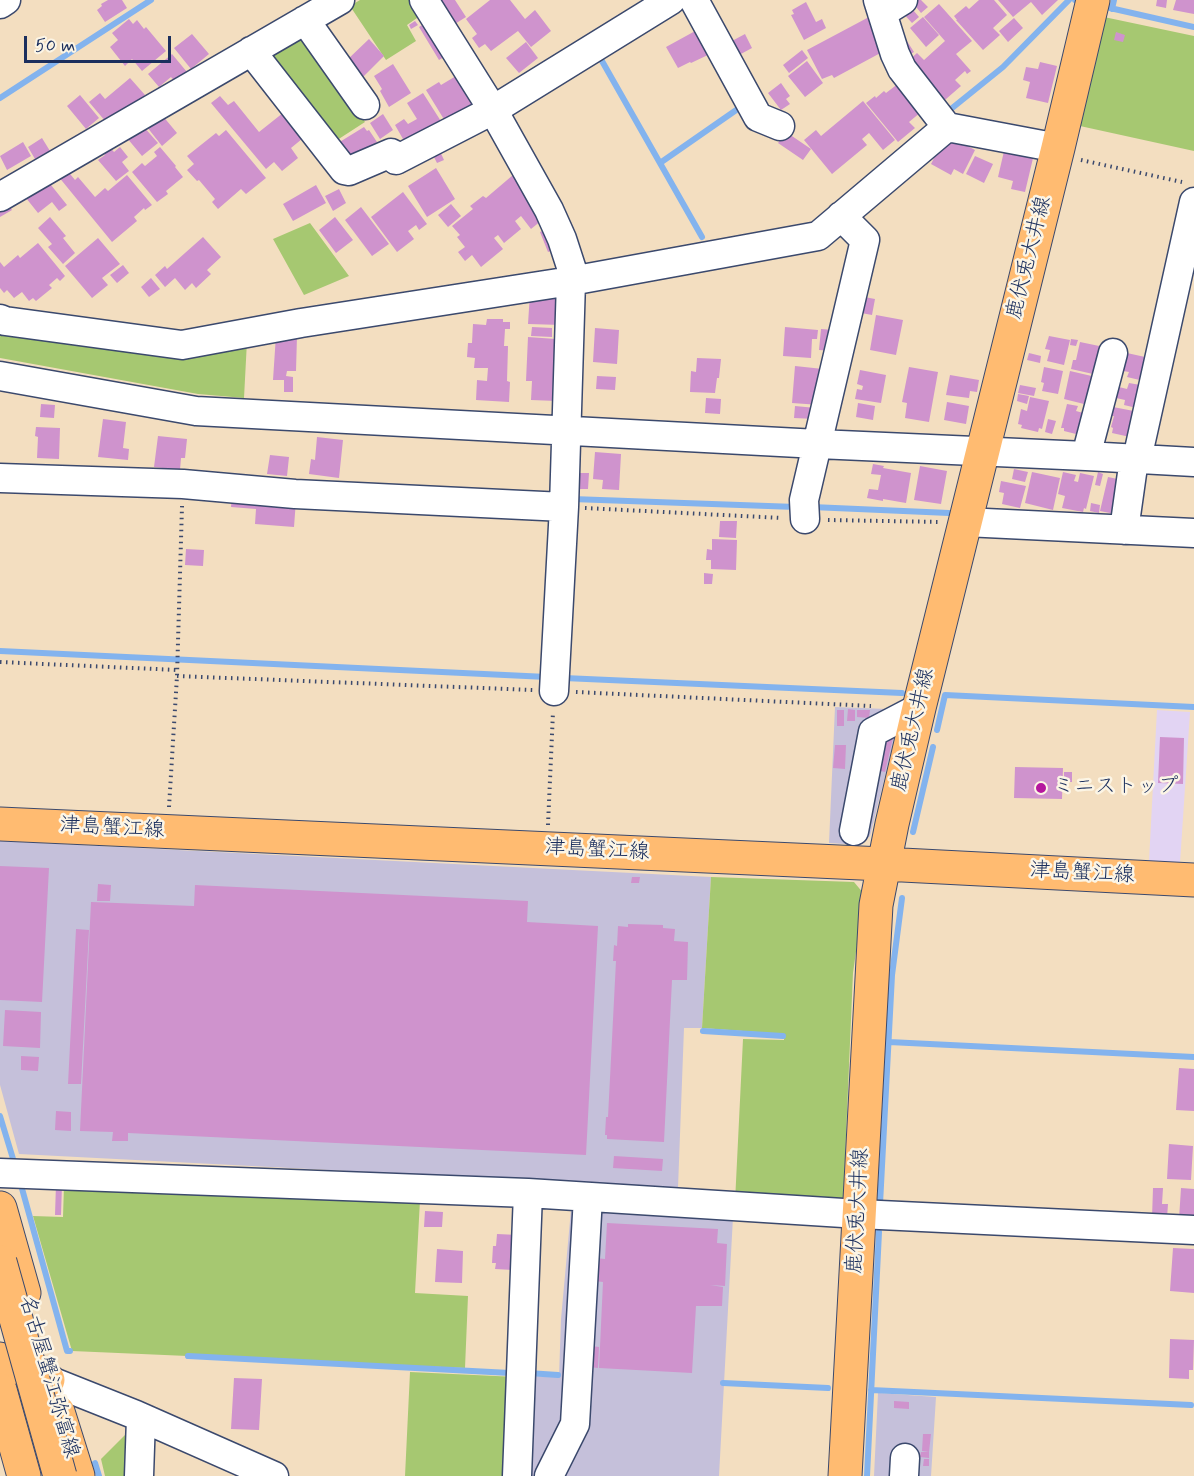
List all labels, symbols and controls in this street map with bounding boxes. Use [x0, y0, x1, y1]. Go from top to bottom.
scale bar [27, 24, 174, 62]
text: 50 m [35, 34, 75, 58]
street label: 鹿伏兎大井線 [1003, 194, 1057, 322]
street label: 鹿伏兎大井線 [888, 666, 940, 794]
place label: ミニストップ [1053, 775, 1179, 801]
marker: ミニストップ [1034, 781, 1048, 795]
street label: 津島蟹江線 [59, 814, 165, 844]
street label: 津島蟹江線 [544, 836, 650, 866]
street label: 津島蟹江線 [1029, 859, 1135, 889]
street label: 鹿伏兎大井線 [843, 1147, 875, 1275]
street label: 名古屋蟹江弥富線 [13, 1293, 83, 1461]

